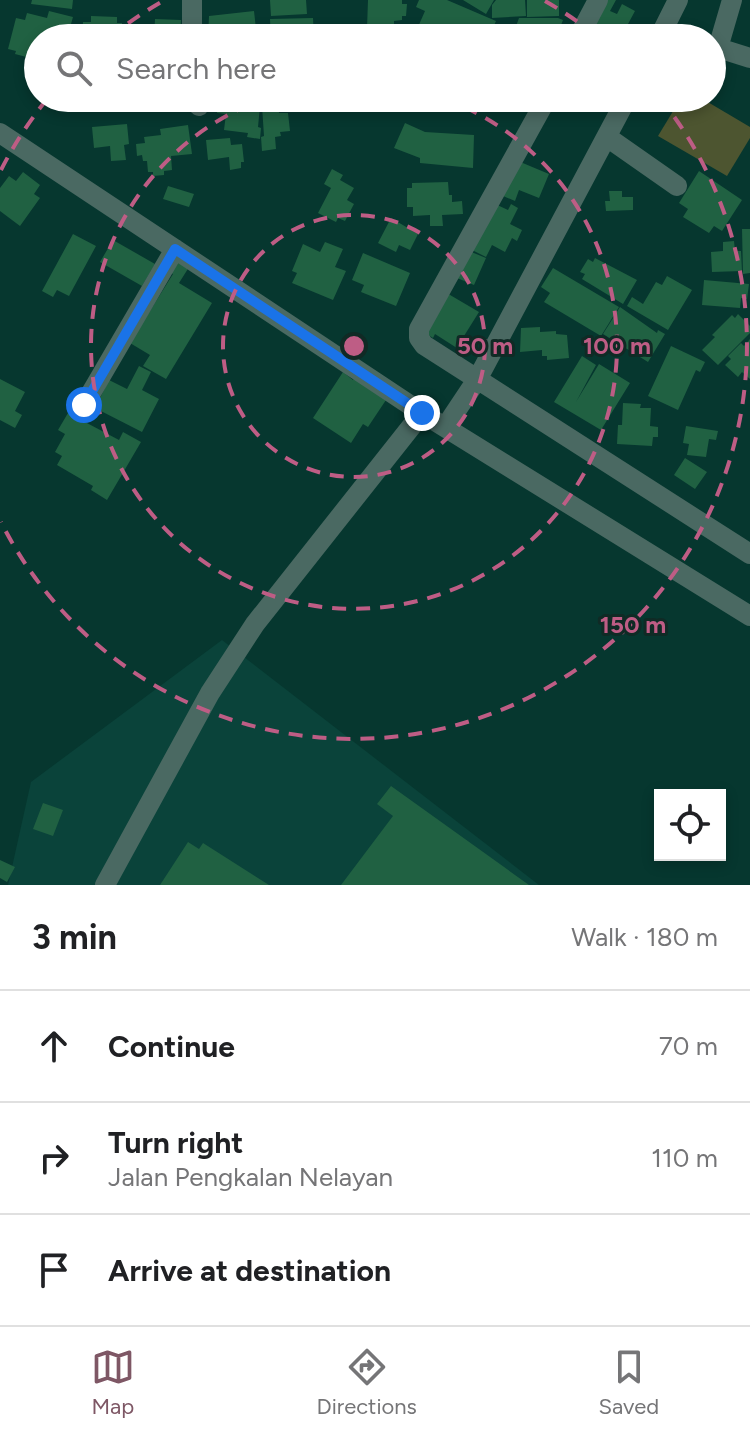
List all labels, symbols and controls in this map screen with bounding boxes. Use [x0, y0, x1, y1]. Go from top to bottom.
search box [24, 24, 726, 112]
icon: search [52, 46, 96, 90]
text: Search here [116, 50, 276, 87]
text: 50 m [457, 331, 513, 360]
text: 100 m [583, 331, 651, 360]
centre of rings [340, 332, 368, 360]
route start [66, 387, 102, 423]
route end [404, 395, 440, 431]
text: 150 m [600, 610, 666, 639]
map controls [654, 789, 726, 861]
button: locate [654, 789, 726, 861]
text: 3 min [32, 917, 117, 958]
text: Walk · 180 m [571, 921, 718, 953]
icon: ahead [32, 1024, 76, 1068]
text: Continue [108, 1028, 235, 1065]
text: 70 m [659, 1030, 718, 1062]
text: Turn right [108, 1124, 243, 1161]
icon: right [32, 1136, 76, 1180]
text: 110 m [651, 1142, 718, 1174]
text: Jalan Pengkalan Nelayan [108, 1161, 393, 1193]
icon: arrive [32, 1248, 76, 1292]
text: Arrive at destination [108, 1252, 391, 1289]
tab: Map [91, 1345, 135, 1420]
tab: Directions [317, 1345, 417, 1420]
tab: Saved [598, 1345, 659, 1420]

